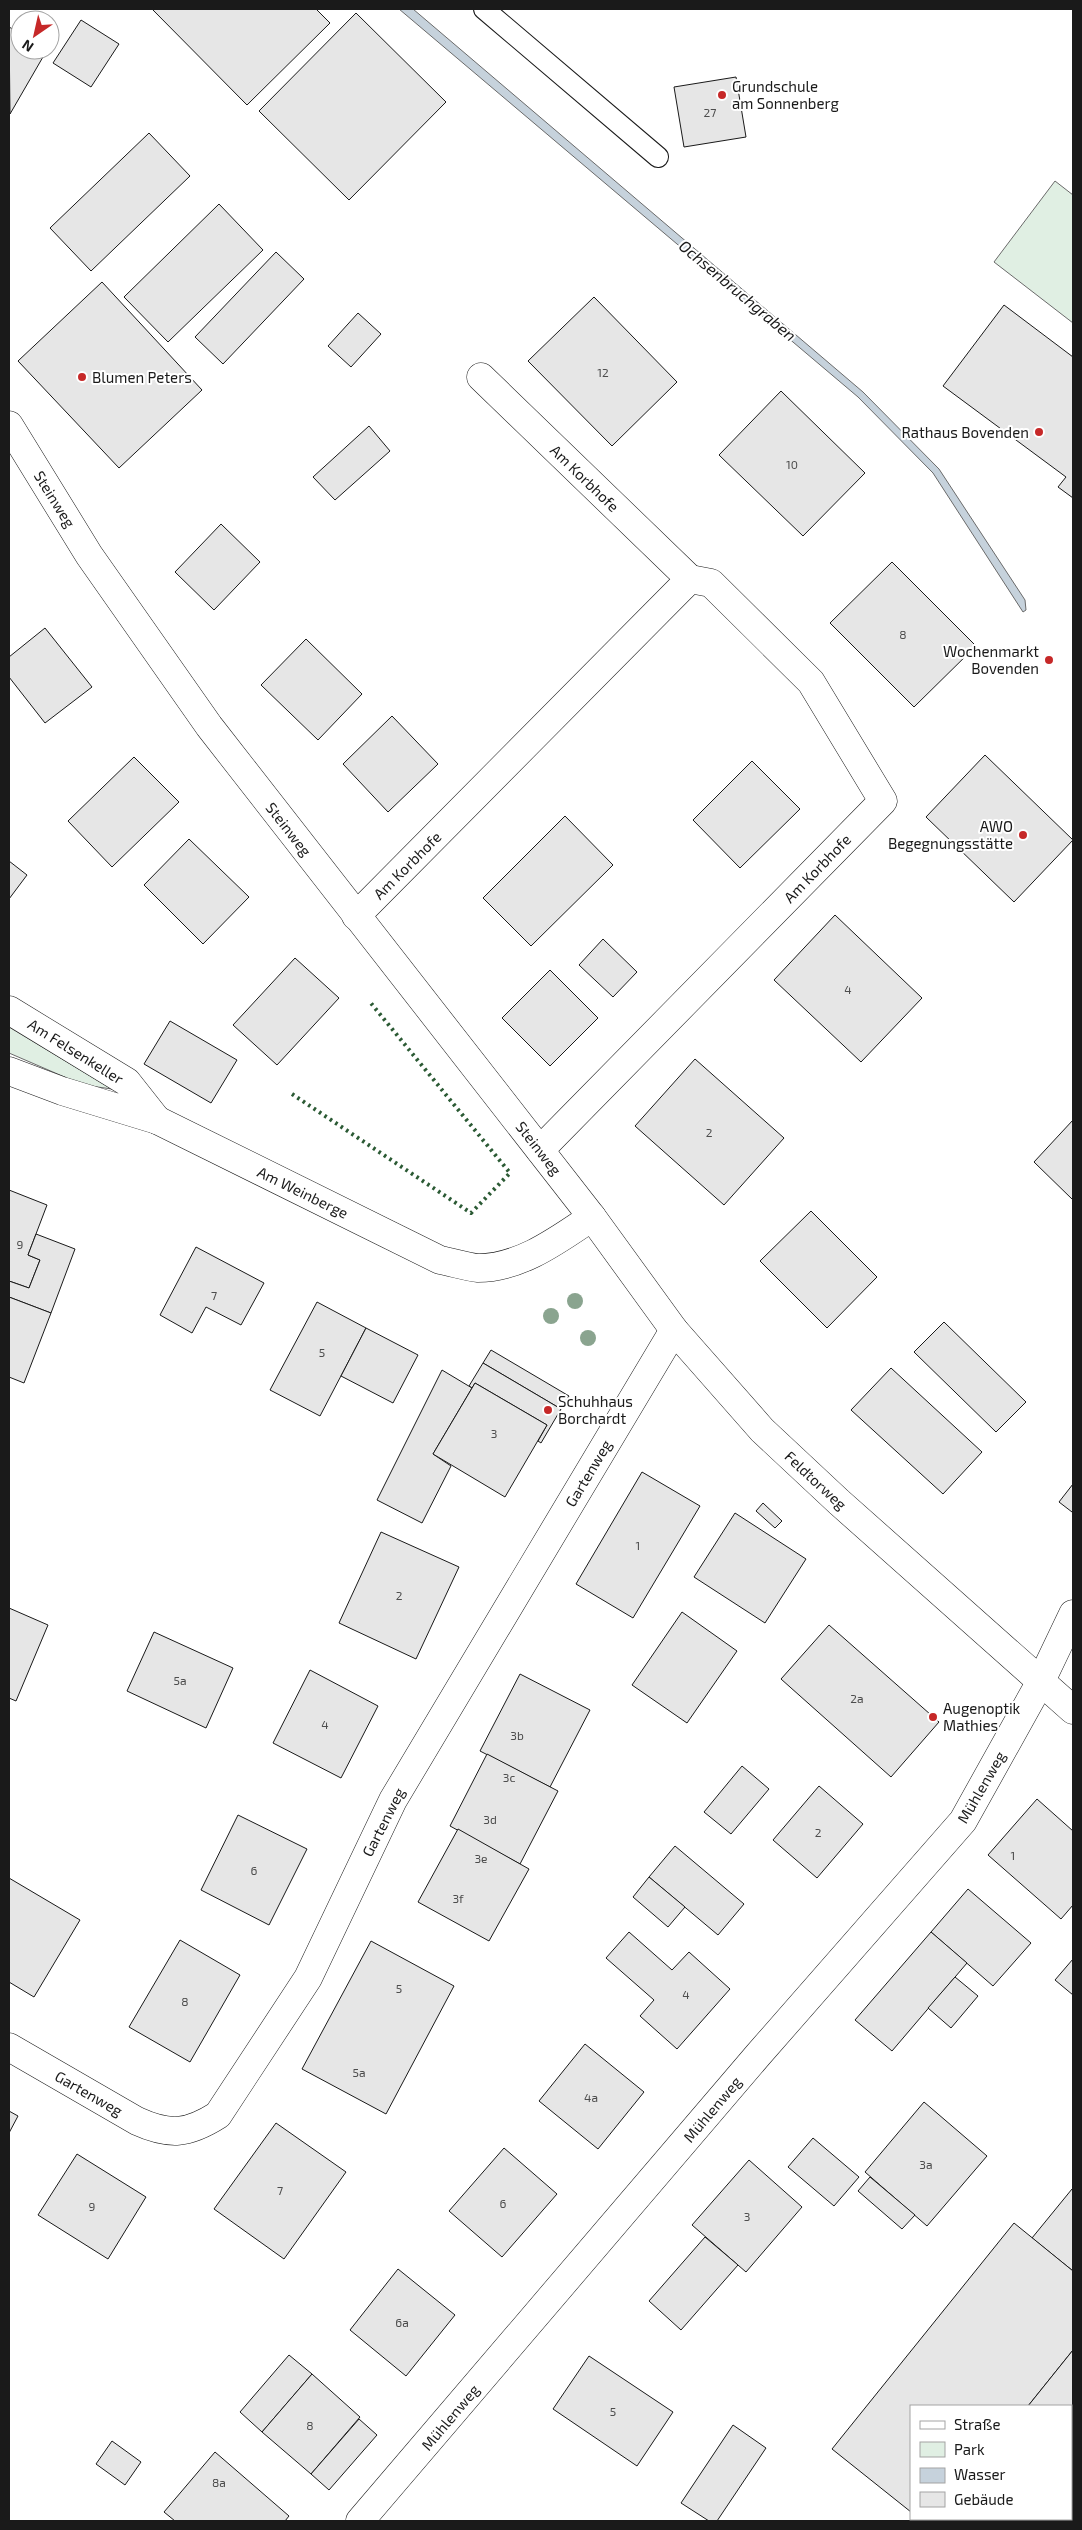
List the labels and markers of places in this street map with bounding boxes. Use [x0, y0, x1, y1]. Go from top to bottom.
place label: Grundschule am Sonnenberg [732, 77, 839, 112]
marker: Grundschule am Sonnenberg [716, 89, 728, 101]
place label: Blumen Peters [92, 368, 192, 386]
marker: Blumen Peters [76, 371, 88, 383]
place label: Rathaus Bovenden [902, 423, 1029, 441]
marker: Rathaus Bovenden [1033, 426, 1045, 438]
place label: Wochenmarkt Bovenden [943, 642, 1039, 677]
marker: Wochenmarkt Bovenden [1043, 654, 1055, 666]
place label: AWO Begegnungsstätte [888, 817, 1013, 852]
marker: AWO Begegnungsstätte [1017, 829, 1029, 841]
place label: Schuhhaus Borchardt [558, 1392, 633, 1427]
marker: Schuhhaus Borchardt [542, 1404, 554, 1416]
place label: Augenoptik Mathies [943, 1699, 1021, 1734]
marker: Augenoptik Mathies [927, 1711, 939, 1723]

